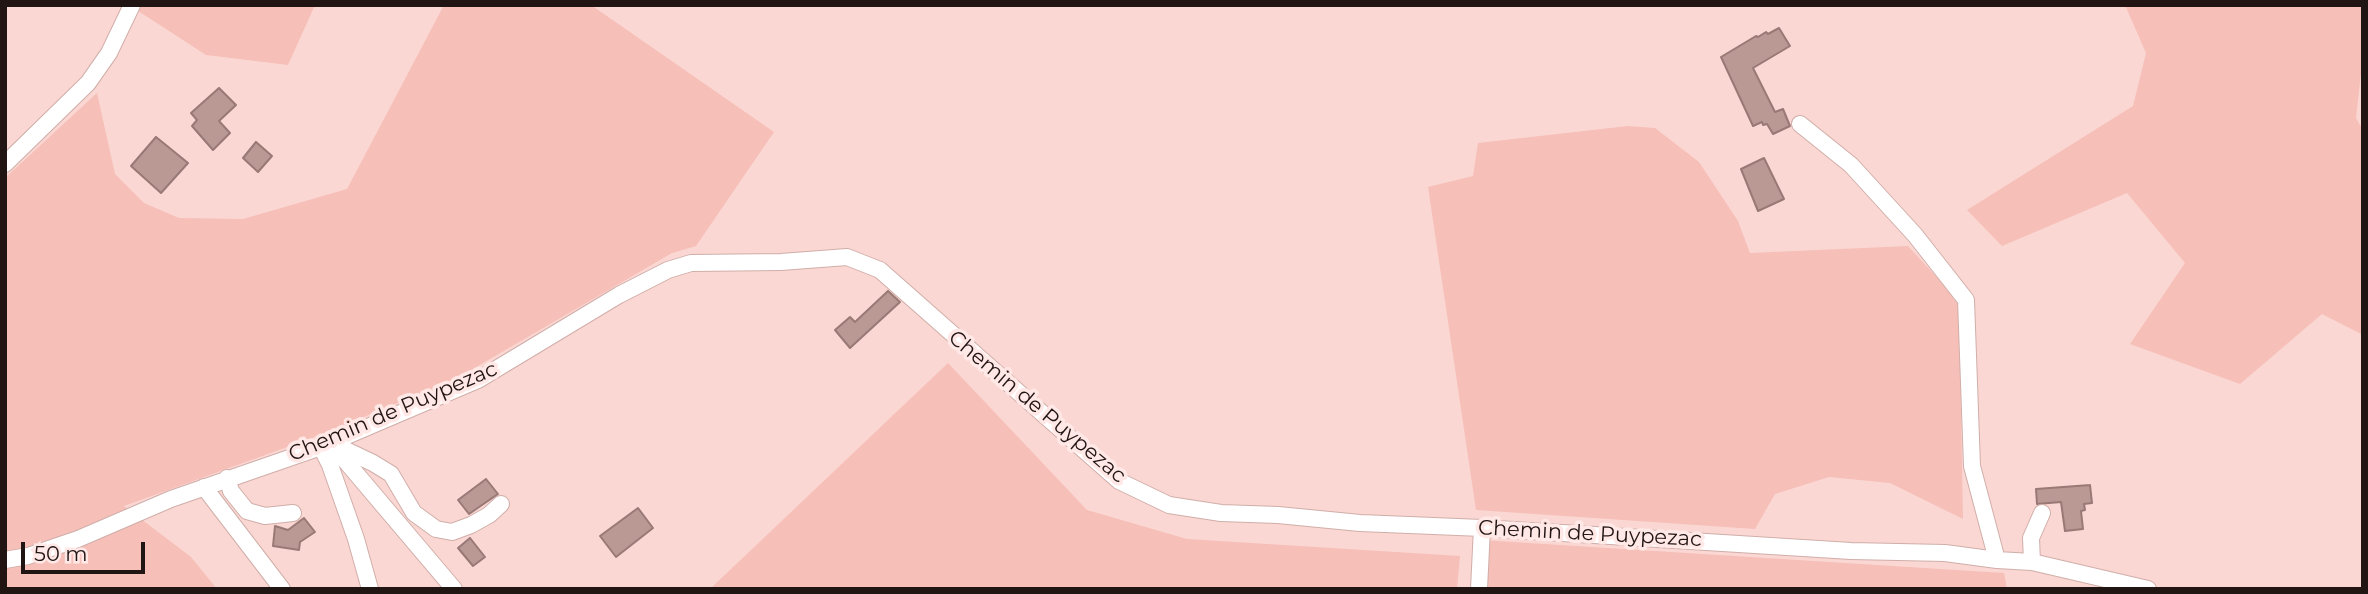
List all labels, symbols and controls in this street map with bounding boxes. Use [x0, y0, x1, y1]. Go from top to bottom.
street label: Chemin de Puypezac [943, 325, 1131, 489]
street label: Chemin de Puypezac [285, 357, 501, 467]
street label: Chemin de Puypezac [1477, 516, 1703, 552]
scale bar [24, 528, 149, 572]
text: 50 m [34, 541, 88, 566]

